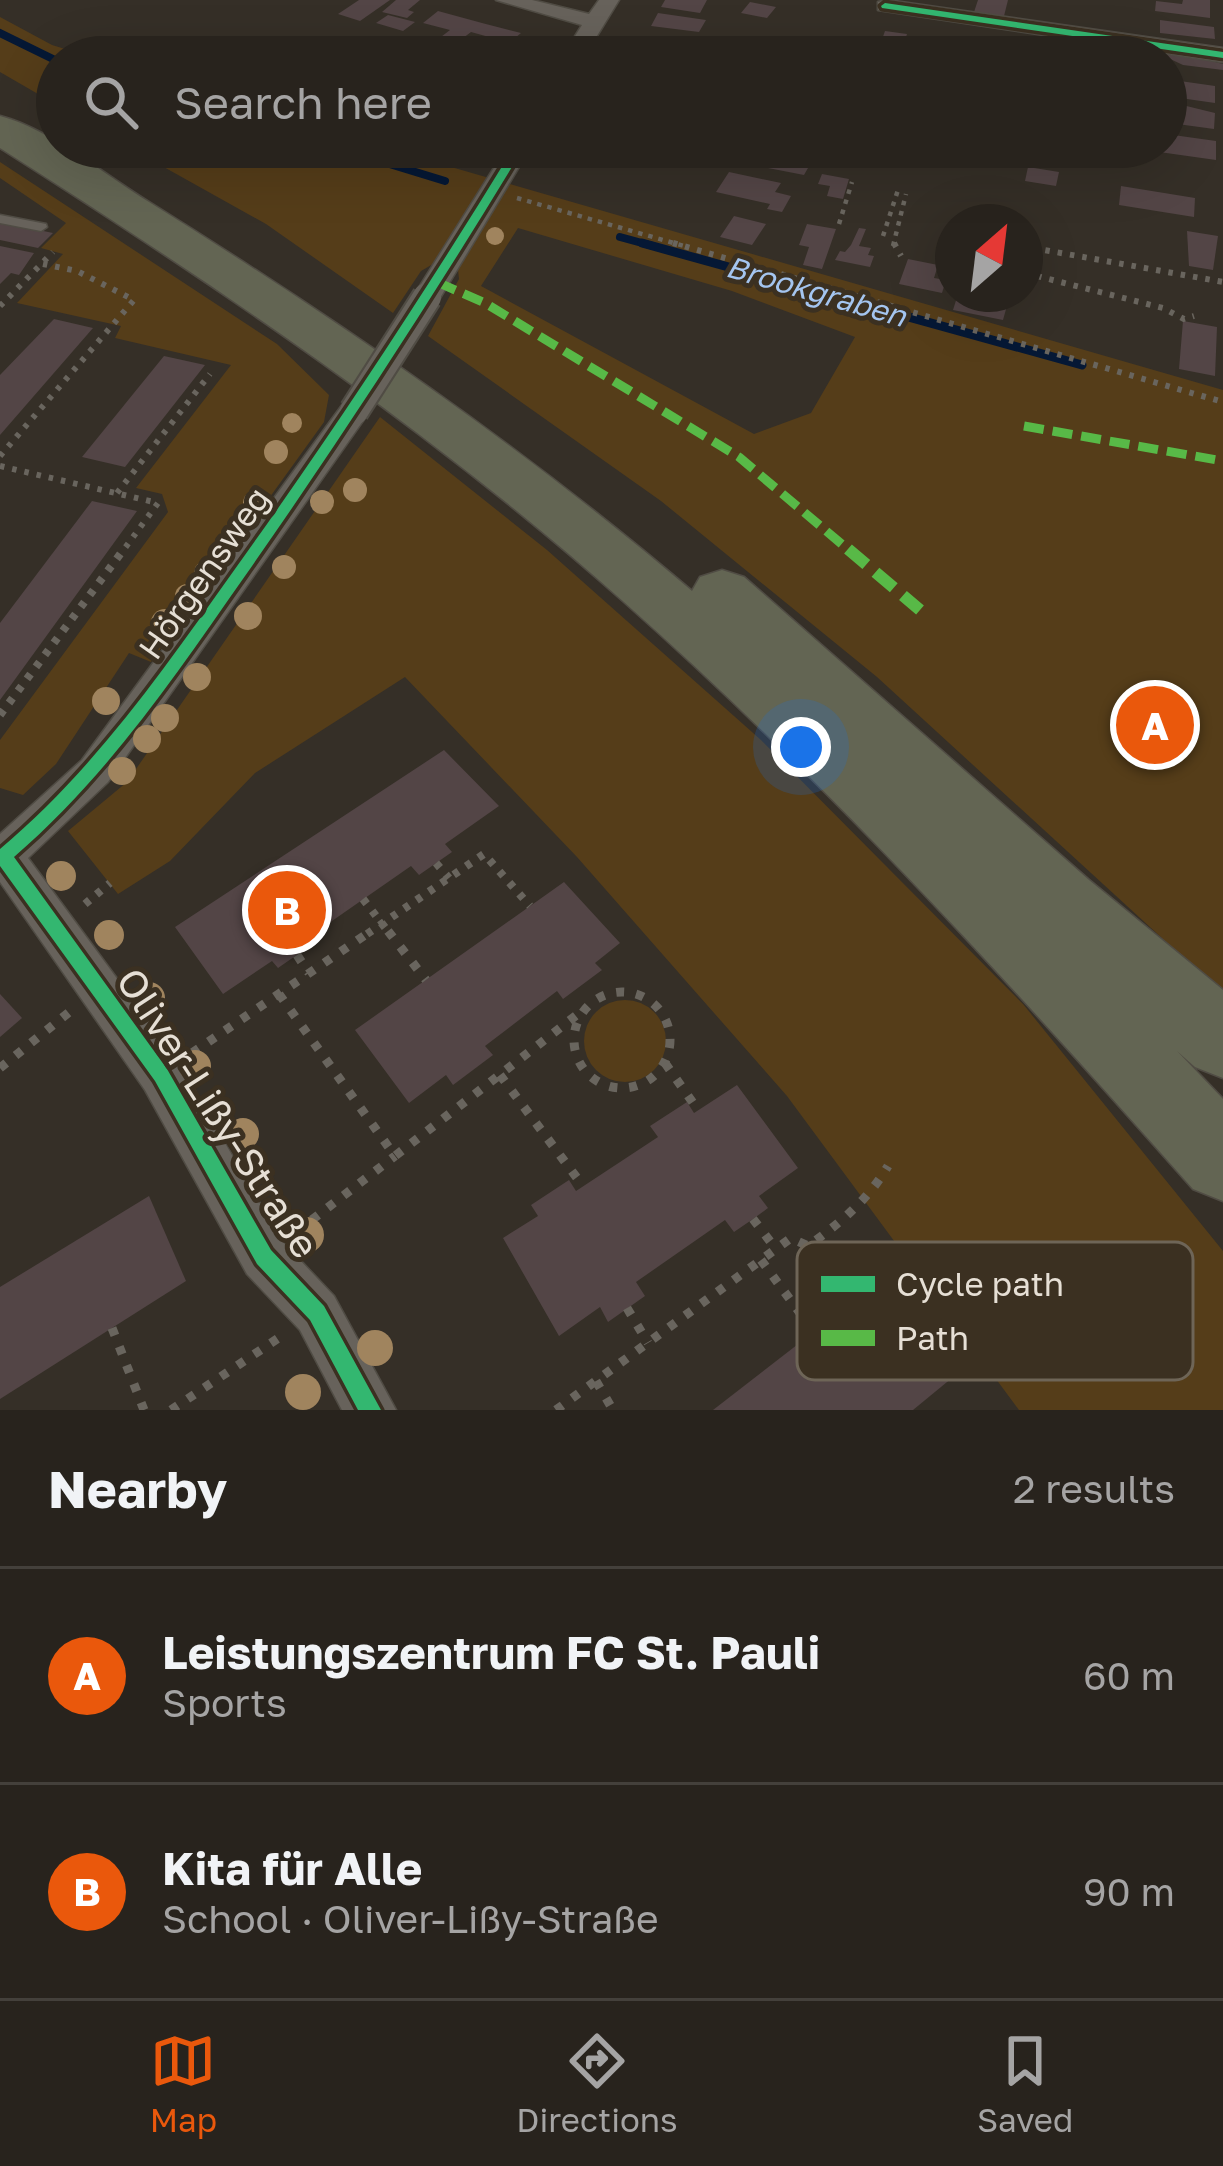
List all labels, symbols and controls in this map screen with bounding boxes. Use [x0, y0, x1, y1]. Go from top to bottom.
search box [36, 36, 1187, 168]
icon: search [78, 69, 144, 135]
text: Search here [174, 75, 432, 129]
north arrow [935, 204, 1043, 312]
water label: Brookgraben [722, 248, 912, 334]
street label: Hörgensweg [130, 479, 277, 666]
pin: A [1116, 680, 1194, 770]
your location [771, 717, 831, 777]
pin: B [248, 865, 326, 955]
street label: Oliver-Lißy-Straße [107, 959, 330, 1266]
legend [797, 1242, 1193, 1380]
text: Cycle path [896, 1264, 1064, 1303]
text: Path [896, 1318, 969, 1357]
text: Nearby [48, 1458, 227, 1519]
text: 2 results [1013, 1465, 1175, 1512]
text: Leistungszentrum FC St. Pauli [162, 1625, 820, 1679]
text: A [73, 1652, 101, 1699]
text: 60 m [1083, 1652, 1175, 1699]
text: Sports [162, 1679, 287, 1726]
text: Kita für Alle [162, 1841, 422, 1895]
text: B [73, 1868, 101, 1915]
text: 90 m [1083, 1868, 1175, 1915]
text: School · Oliver-Lißy-Straße [162, 1895, 659, 1942]
tab: Map [150, 2028, 217, 2139]
tab: Directions [516, 2028, 678, 2139]
tab: Saved [977, 2028, 1073, 2139]

